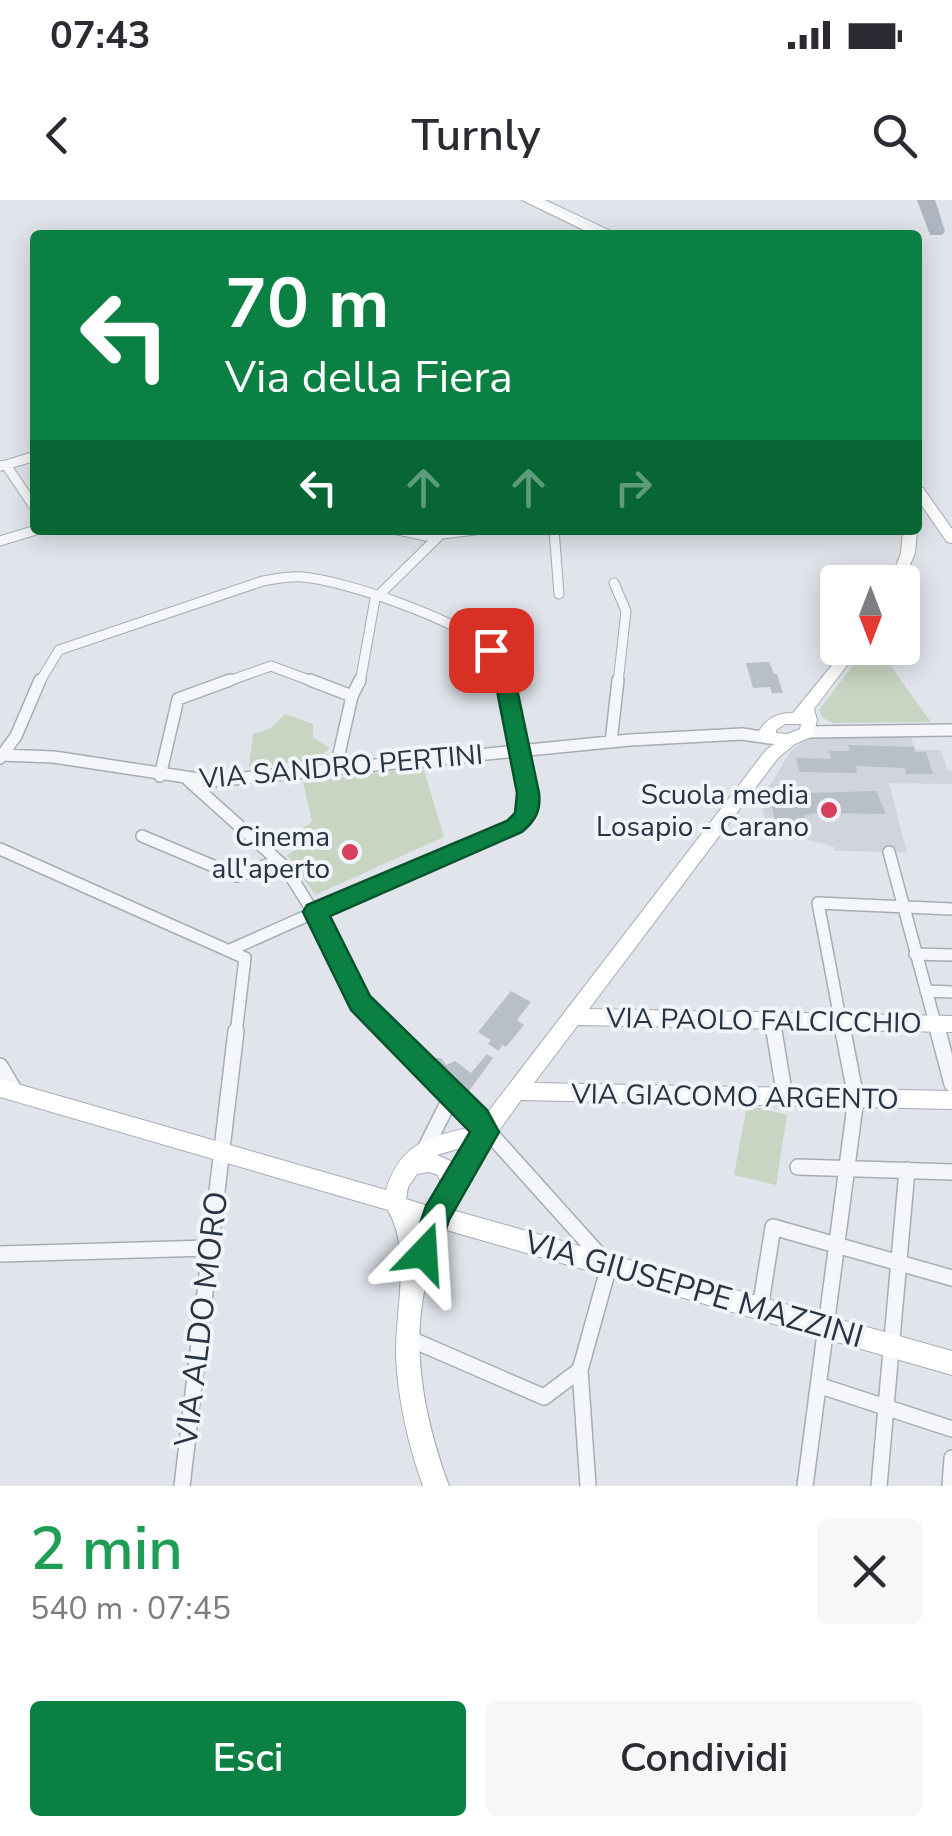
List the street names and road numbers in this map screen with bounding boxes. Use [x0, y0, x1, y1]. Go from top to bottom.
street label: VIA SANDRO PERTINI [197, 736, 484, 798]
street label: VIA PAOLO FALCICCHIO [605, 999, 922, 1043]
street label: VIA GIACOMO ARGENTO [570, 1075, 899, 1119]
street label: VIA ALDO MORO [164, 1189, 238, 1450]
street label: VIA GIUSEPPE MAZZINI [519, 1220, 868, 1358]

